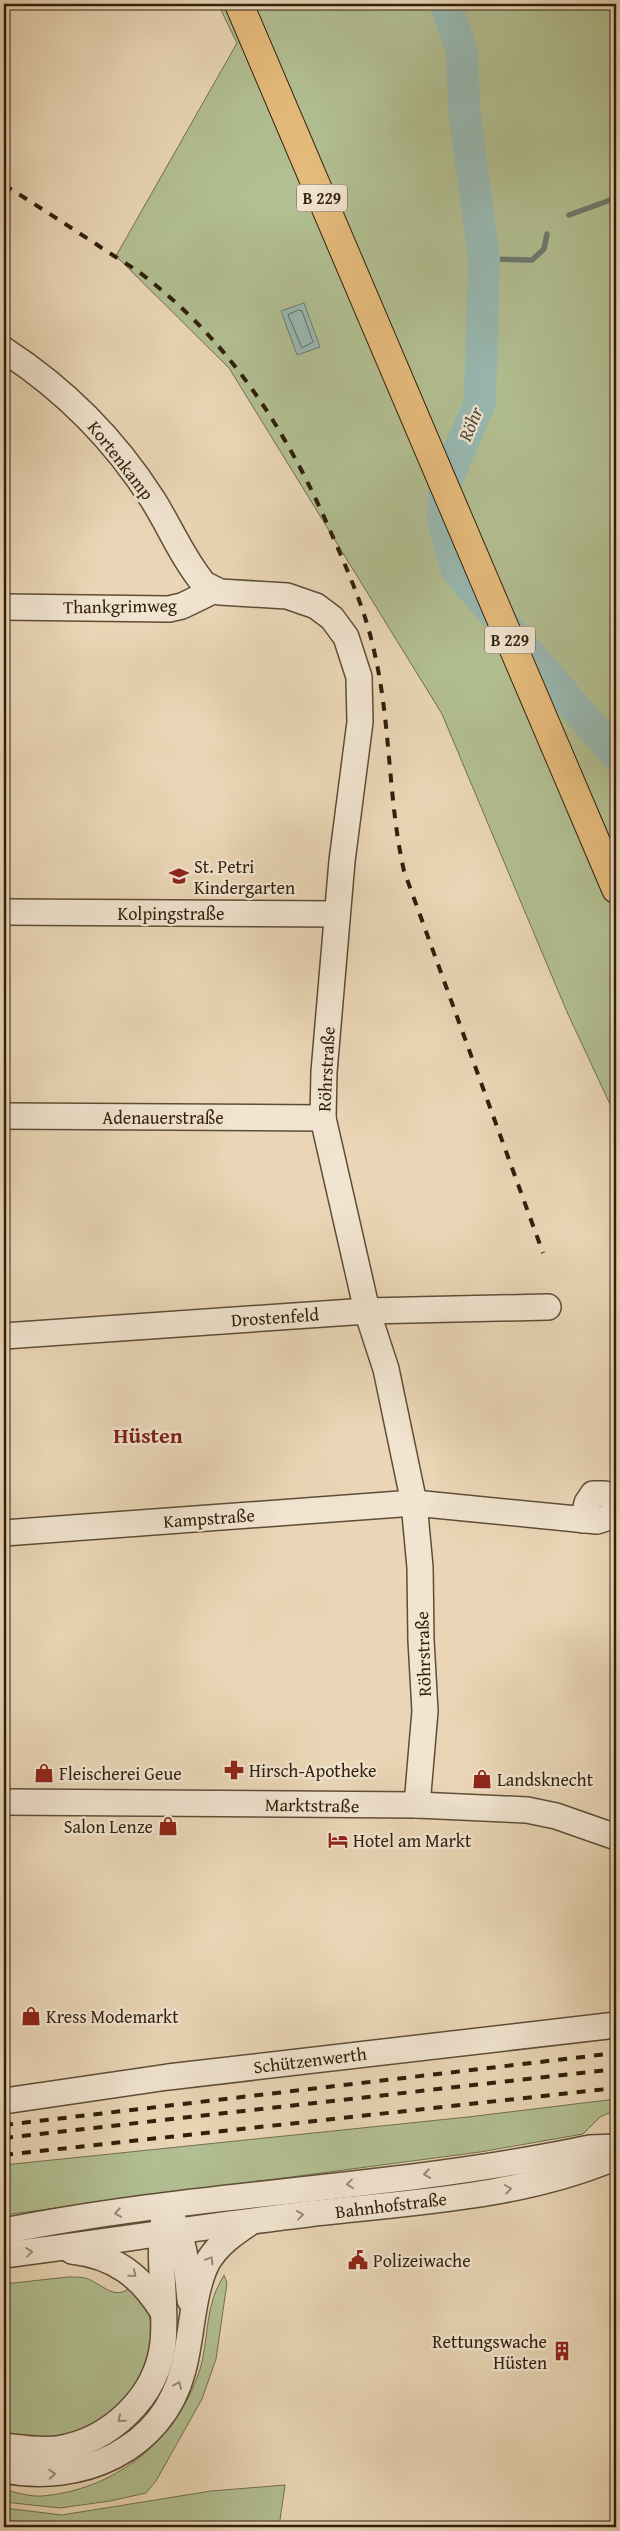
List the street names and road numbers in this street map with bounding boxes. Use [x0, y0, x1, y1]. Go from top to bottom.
road number: B 229 [297, 184, 347, 212]
street label: Kortenkamp [81, 415, 161, 506]
street label: Thankgrimweg [63, 592, 177, 620]
road number: B 229 [485, 626, 535, 654]
street label: Kolpingstraße [118, 900, 224, 927]
street label: Röhrstraße [310, 1026, 342, 1112]
street label: Adenauerstraße [102, 1104, 224, 1131]
street label: Drostenfeld [230, 1300, 320, 1334]
street label: Kampstraße [162, 1501, 256, 1535]
street label: Röhrstraße [408, 1611, 438, 1697]
street label: Marktstraße [265, 1791, 359, 1819]
street label: Schützenwerth [252, 2040, 368, 2080]
street label: Bahnhofstraße [334, 2185, 448, 2225]

